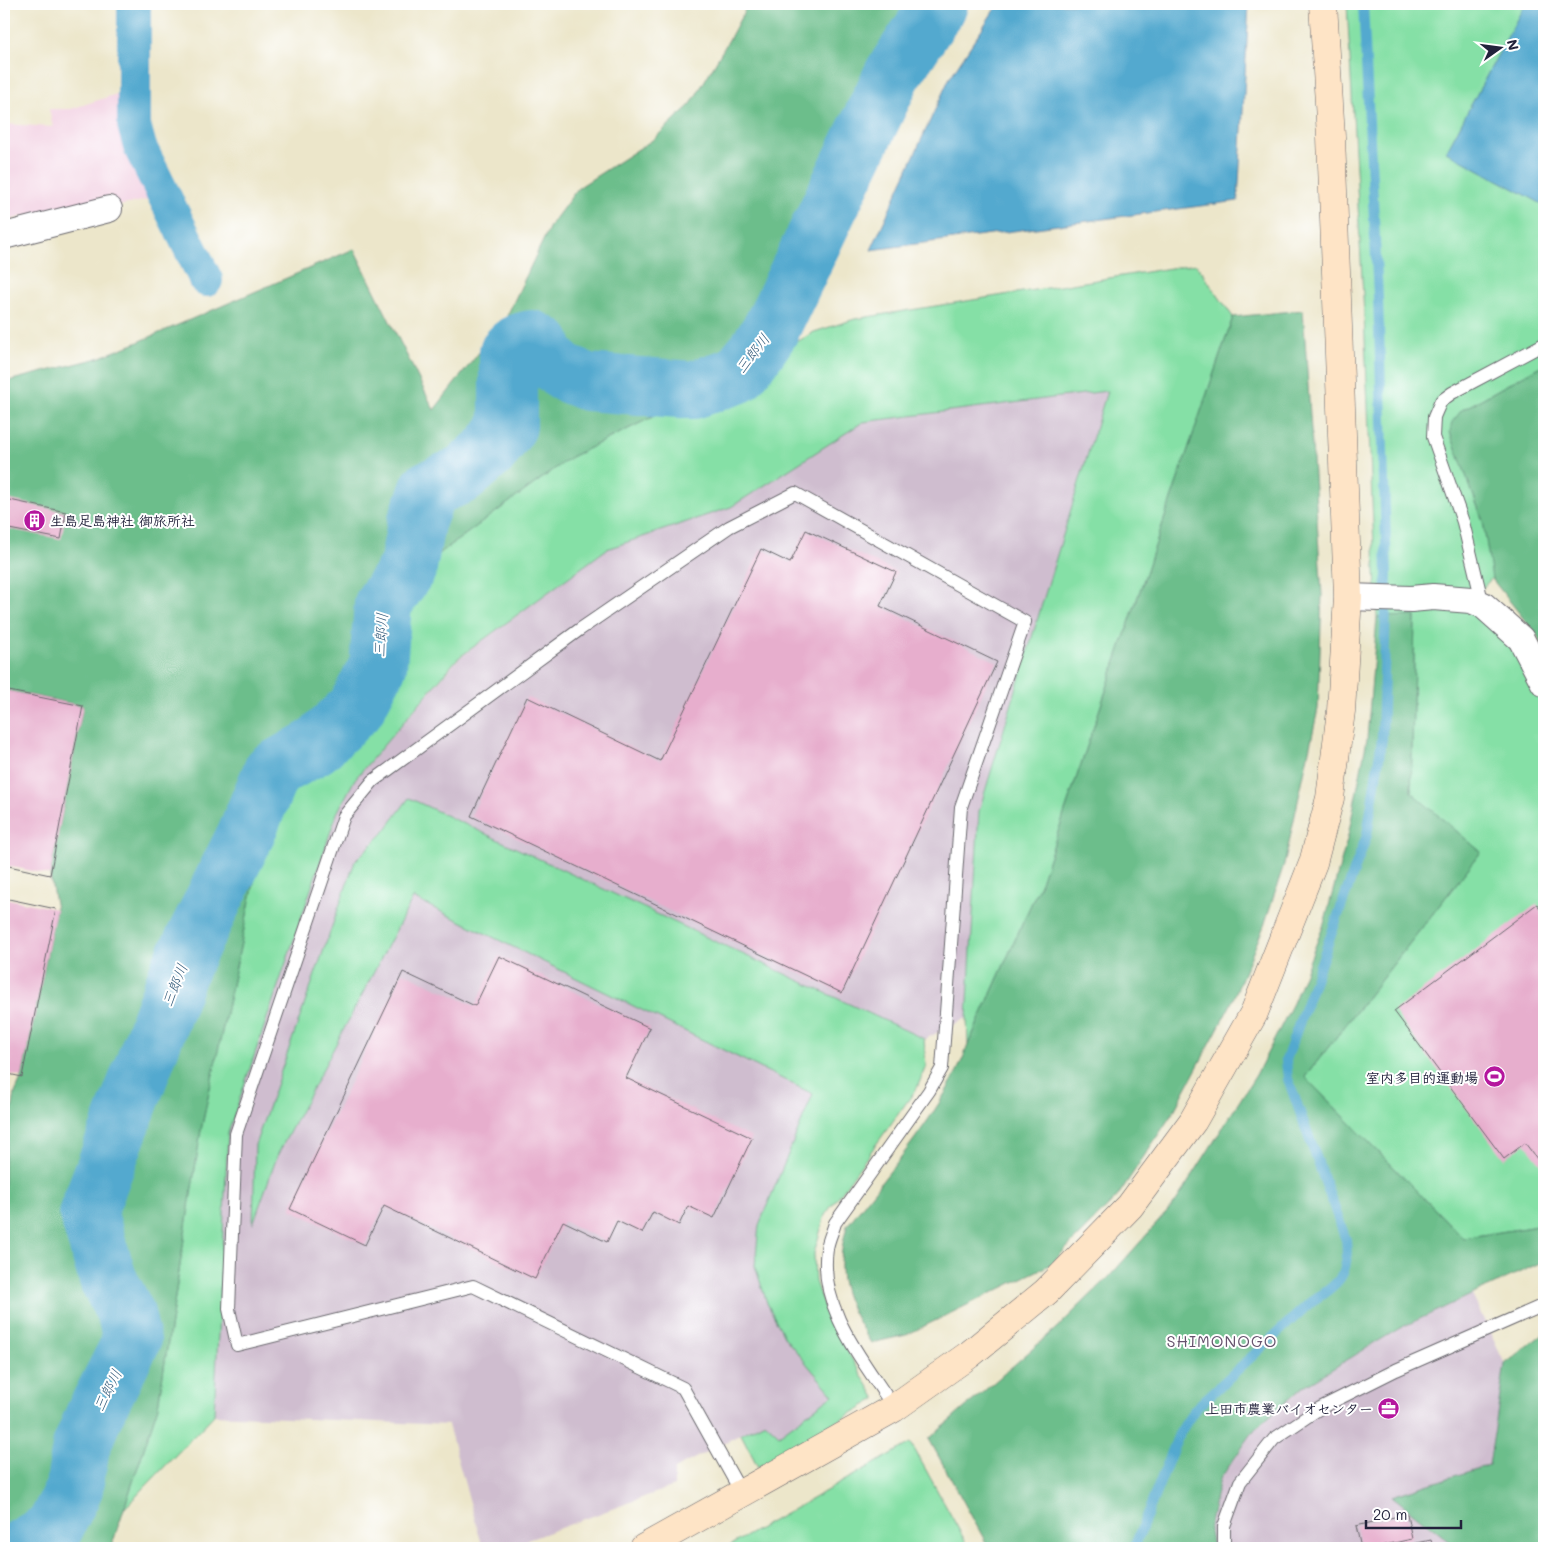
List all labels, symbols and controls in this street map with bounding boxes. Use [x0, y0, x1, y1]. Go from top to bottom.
north arrow [1476, 22, 1526, 72]
text: N [1503, 37, 1524, 52]
water label: 三郎川 [730, 329, 774, 377]
building icon: 生島足島神社 御旅所社 [22, 508, 46, 532]
place label: 生島足島神社 御旅所社 [50, 511, 195, 530]
water label: 三郎川 [368, 612, 392, 658]
water label: 三郎川 [156, 960, 192, 1010]
sports icon: 室内多目的運動場 [1482, 1065, 1506, 1089]
place label: 室内多目的運動場 [1366, 1068, 1478, 1087]
district label: SHIMONOGO [1167, 1330, 1277, 1351]
water label: 三郎川 [88, 1365, 126, 1415]
office icon: 上田市農業バイオセンター [1377, 1396, 1401, 1420]
place label: 上田市農業バイオセンター [1205, 1399, 1373, 1418]
scale bar [1366, 1497, 1460, 1529]
text: 20 m [1373, 1504, 1407, 1524]

